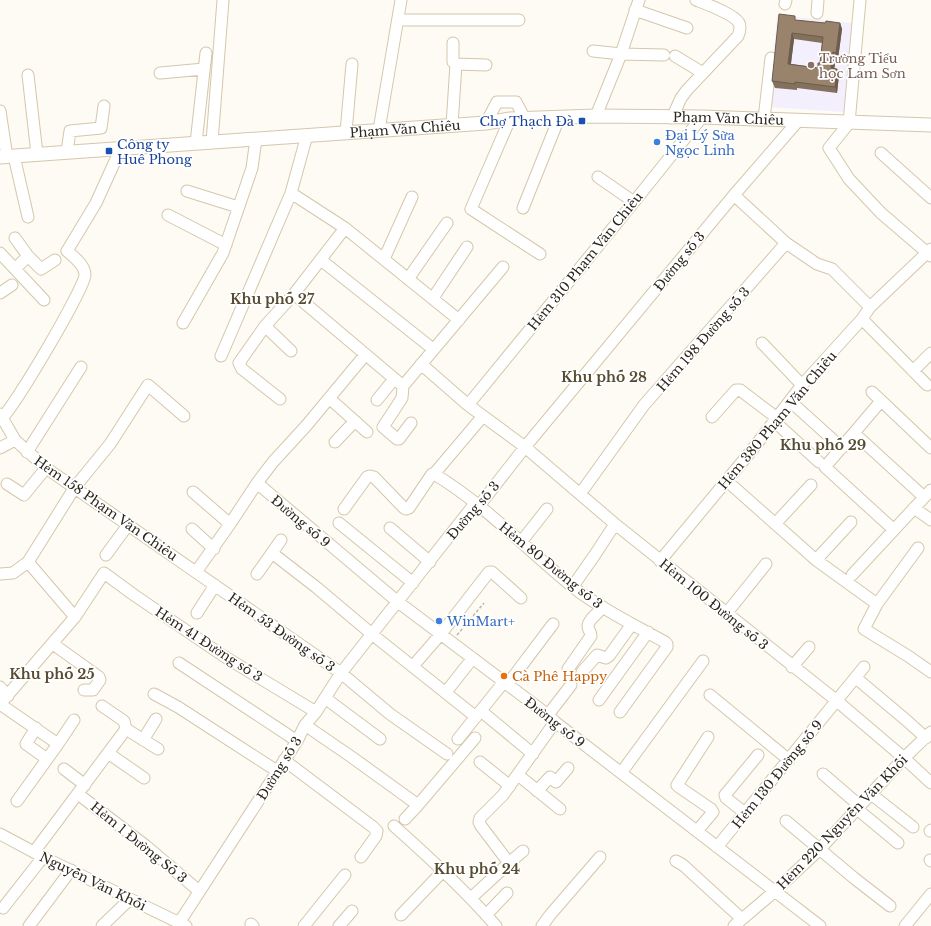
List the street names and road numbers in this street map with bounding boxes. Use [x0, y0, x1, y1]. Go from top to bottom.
street label: Phạm Văn Chiêu [673, 109, 785, 129]
street label: Phạm Văn Chiêu [349, 117, 461, 142]
street label: Hẻm 310 Phạm Văn Chiêu [524, 188, 647, 334]
street label: Đường số 3 [650, 228, 709, 295]
street label: Hẻm 198 Đường số 3 [653, 284, 753, 395]
street label: Hẻm 380 Phạm Văn Chiêu [714, 347, 840, 493]
street label: Hẻm 158 Phạm Văn Chiêu [31, 452, 181, 565]
street label: Đường số 3 [443, 478, 503, 543]
street label: Đường số 9 [268, 492, 334, 551]
street label: Hẻm 80 Đường số 3 [496, 518, 606, 612]
street label: Hẻm 100 Đường số 3 [656, 555, 772, 654]
street label: Hẻm 53 Đường số 3 [225, 589, 338, 676]
street label: Hẻm 41 Đường số 3 [152, 603, 266, 685]
street label: Đường số 9 [521, 693, 588, 751]
street label: Hẻm 130 Đường số 9 [728, 717, 826, 832]
street label: Đường số 3 [253, 733, 306, 803]
street label: Hẻm 220 Nguyễn Văn Khối [773, 751, 912, 893]
street label: Hẻm 1 Đường Số 3 [87, 798, 190, 887]
street label: Nguyễn Văn Khối [37, 848, 149, 915]

